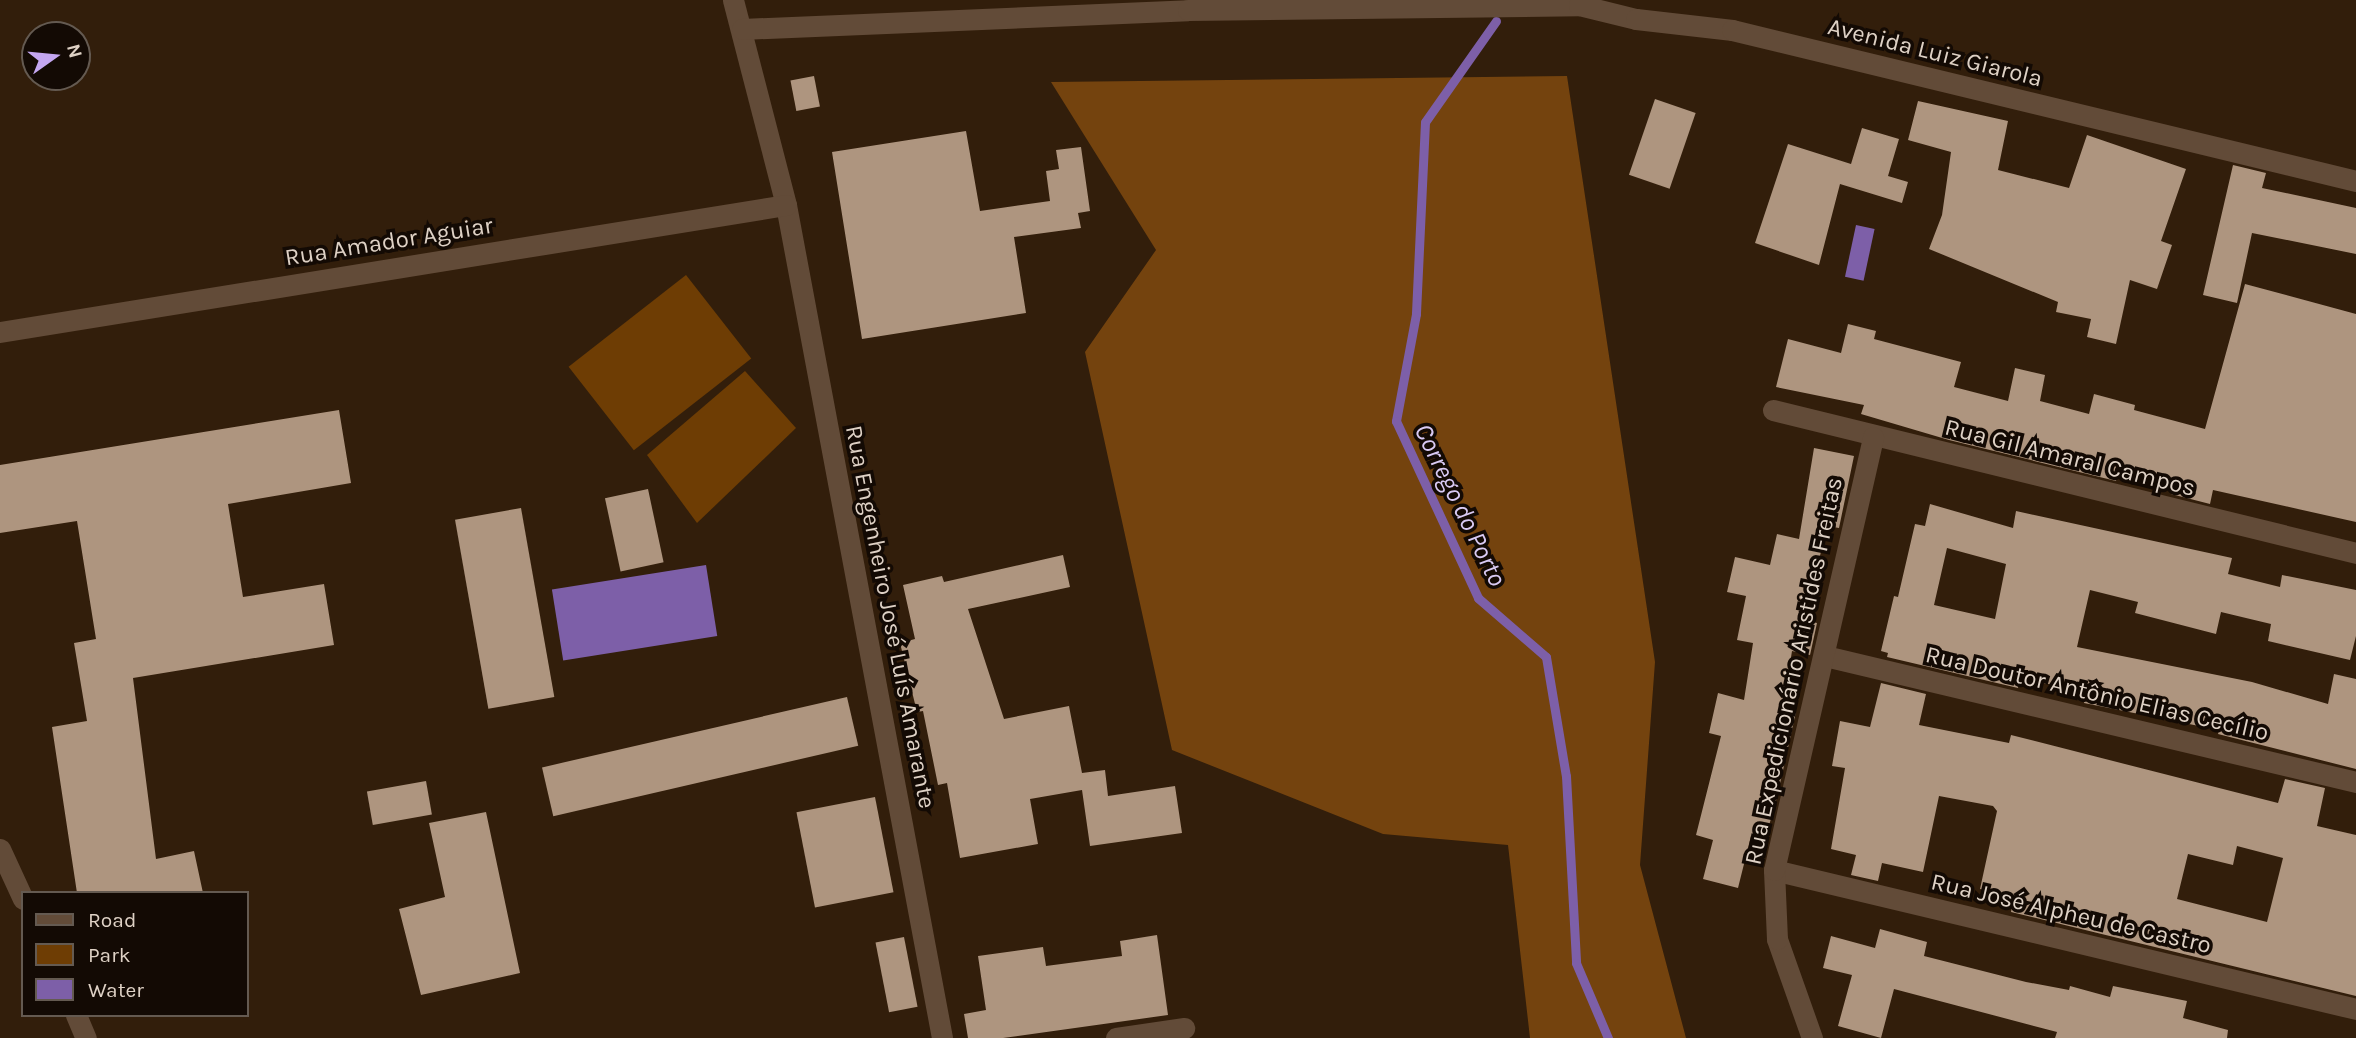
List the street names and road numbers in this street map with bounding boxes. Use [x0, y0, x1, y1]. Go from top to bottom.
street label: Avenida Luiz Giarola [1825, 12, 2045, 94]
street label: Rua Amador Aguiar [283, 211, 495, 273]
street label: Rua Gil Amaral Campos [1942, 413, 2198, 503]
street label: Rua Engenheiro José Luís Amarante [839, 423, 941, 811]
street label: Rua Expedicionário Aristides Freitas [1739, 475, 1849, 867]
street label: Rua Doutor Antônio Elias Cecílio [1923, 640, 2271, 748]
street label: Rua José Alpheu de Castro [1928, 868, 2214, 960]

